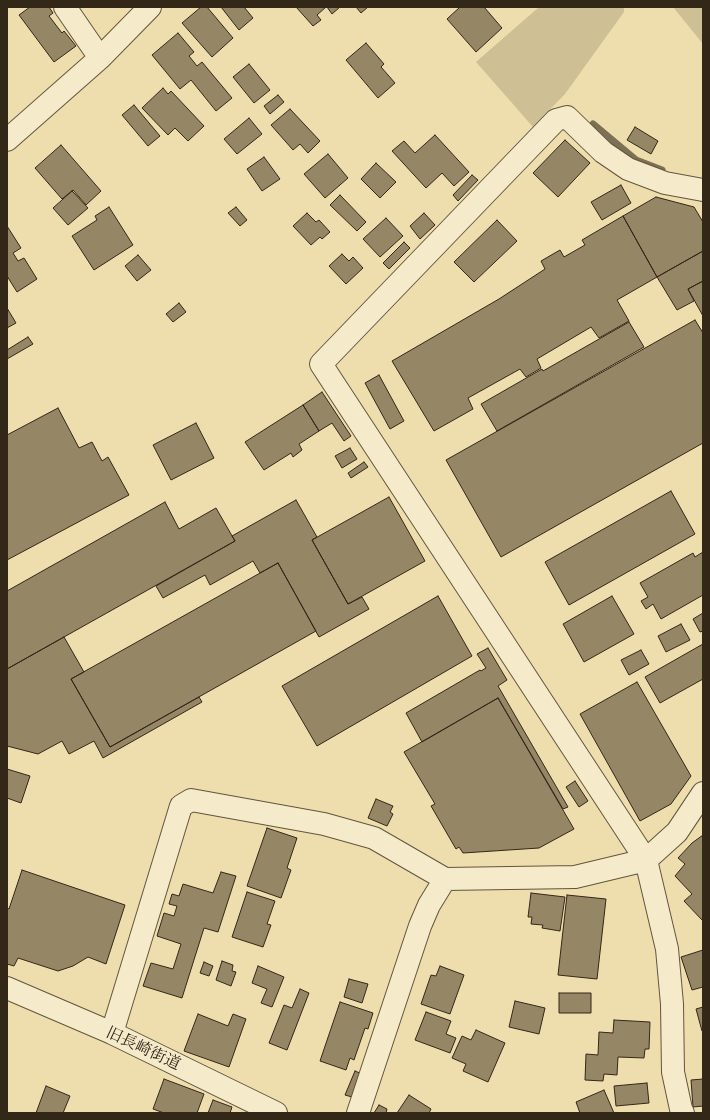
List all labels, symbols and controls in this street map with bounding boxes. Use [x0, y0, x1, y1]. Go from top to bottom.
street label: 旧長崎街道 [103, 1023, 183, 1075]

